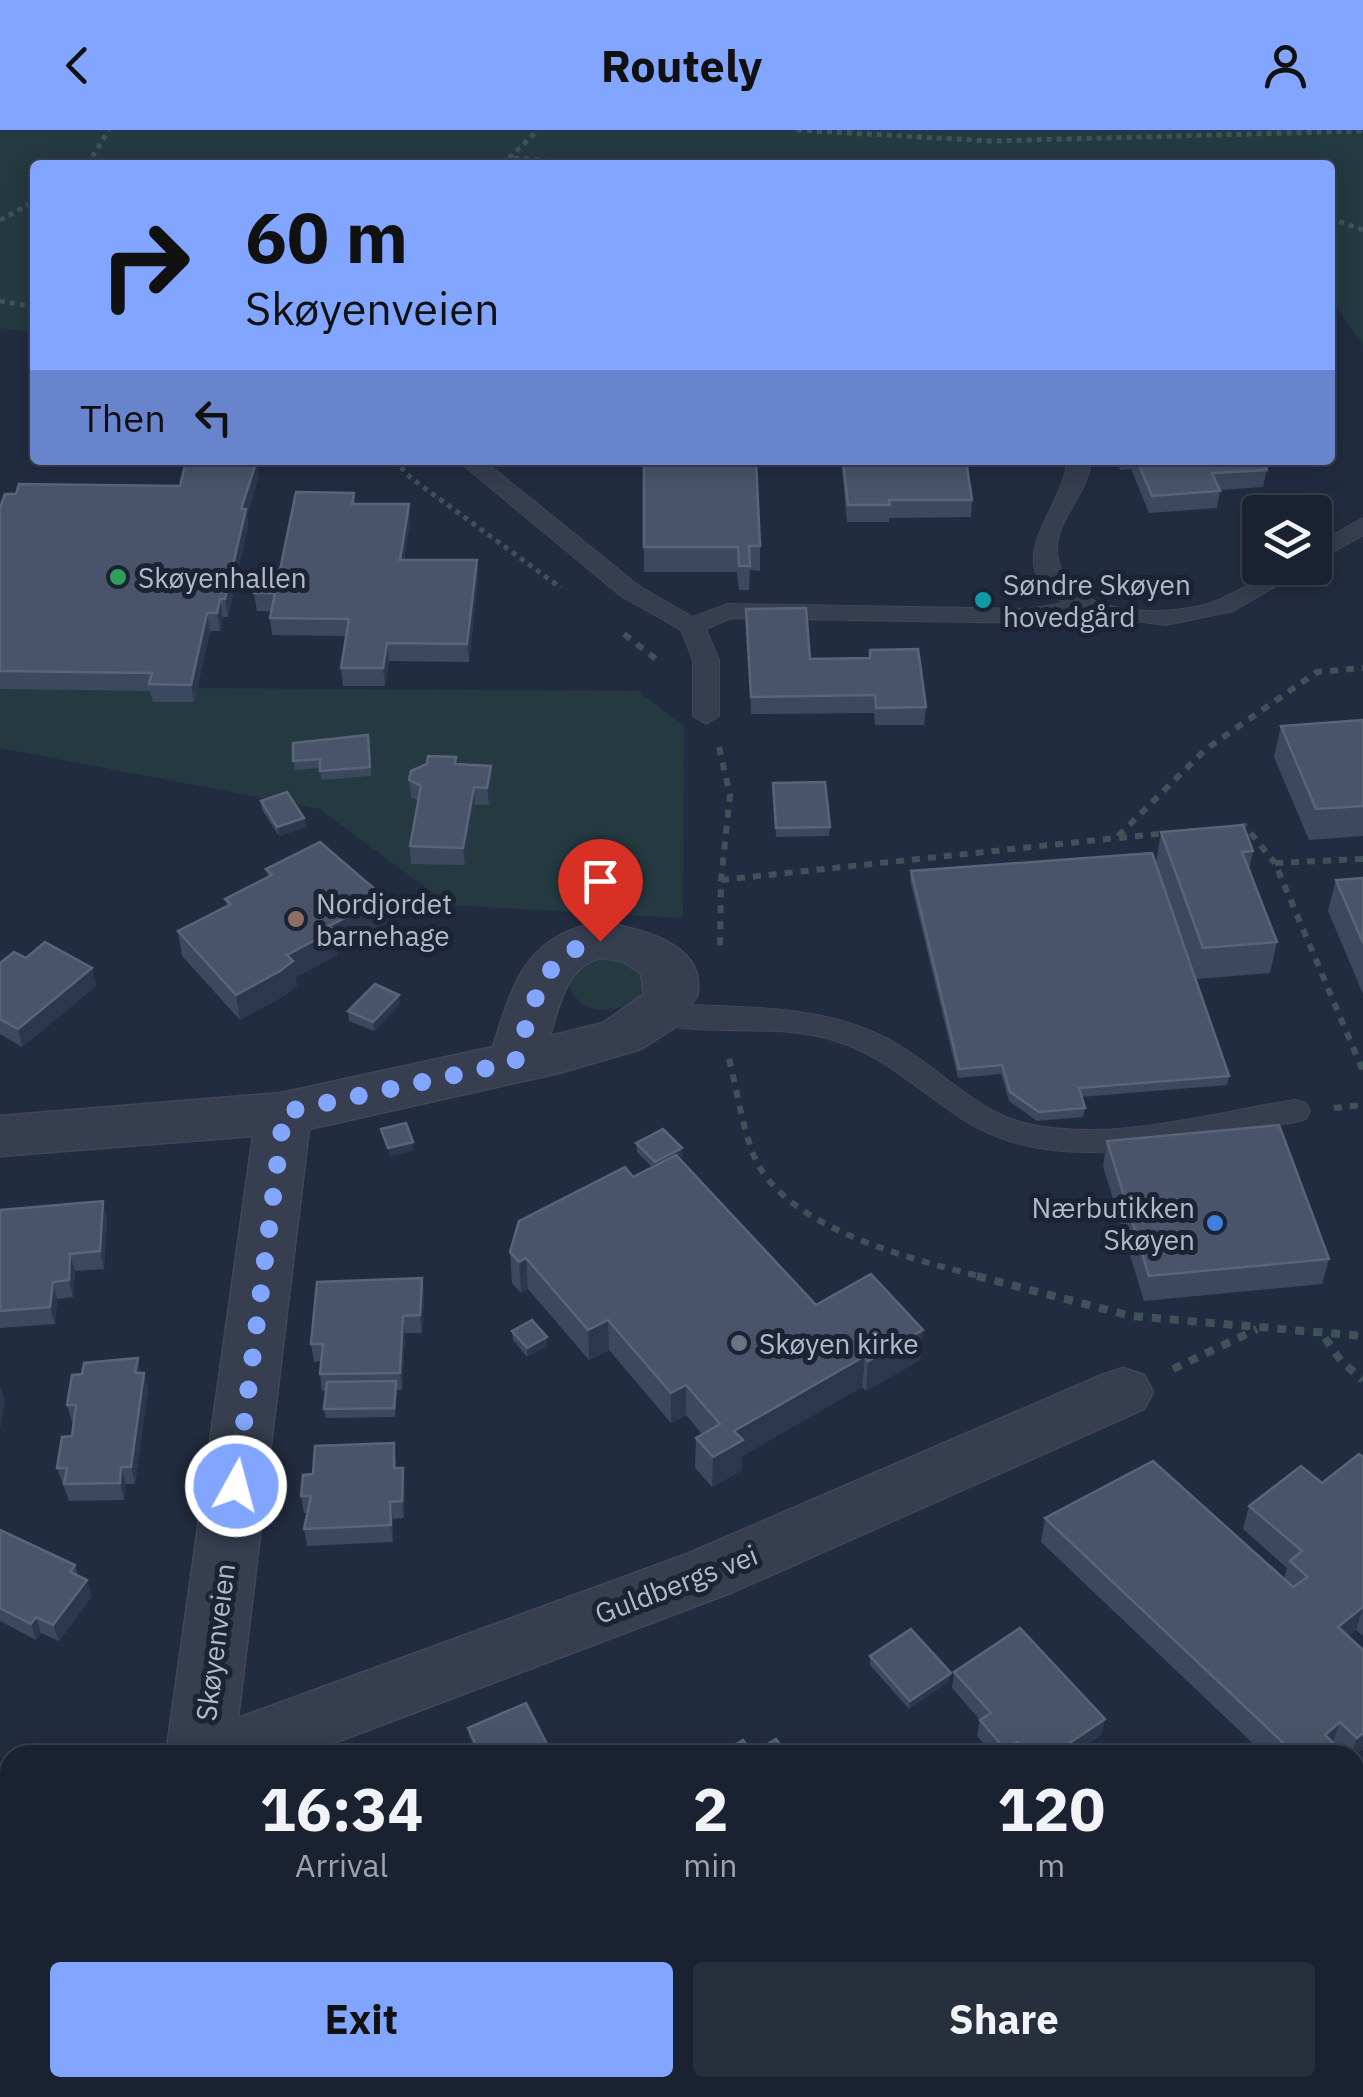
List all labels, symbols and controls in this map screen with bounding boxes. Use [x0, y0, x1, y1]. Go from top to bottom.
text: Routely [601, 36, 762, 94]
icon: back [50, 38, 105, 93]
icon: person [1258, 38, 1313, 93]
text: 60 m [245, 191, 408, 282]
icon: right [80, 200, 210, 330]
text: Skøyenveien [245, 279, 500, 337]
icon: left [186, 390, 241, 445]
text: Then [80, 393, 166, 442]
map controls [1242, 495, 1332, 585]
button: layers [1242, 495, 1332, 585]
place label: Skøyenhallen [138, 559, 307, 596]
marker: Skøyenhallen [107, 566, 129, 588]
place label: Søndre Skøyen hovedgård [1003, 566, 1191, 635]
marker: Søndre Skøyen hovedgård [972, 589, 994, 611]
pin [558, 839, 643, 942]
icon: arrive [573, 854, 628, 909]
place label: Nordjordet barnehage [316, 885, 452, 954]
marker: Nordjordet barnehage [285, 908, 307, 930]
place label: Nærbutikken Skøyen [1031, 1189, 1195, 1258]
marker: Nærbutikken Skøyen [1204, 1212, 1226, 1234]
place label: Skøyen kirke [759, 1325, 919, 1362]
marker: Skøyen kirke [728, 1332, 750, 1354]
position arrow [184, 1434, 288, 1538]
street label: Guldbergs vei [589, 1536, 763, 1632]
street label: Skøyenveien [187, 1561, 243, 1723]
text: 16:34 [260, 1769, 424, 1848]
text: 2 [692, 1769, 728, 1848]
text: 120 [997, 1769, 1105, 1848]
text: Arrival [295, 1844, 388, 1886]
text: min [683, 1844, 737, 1886]
text: m [1037, 1844, 1065, 1886]
button: Exit [50, 1962, 673, 2077]
button: Share [693, 1962, 1315, 2077]

